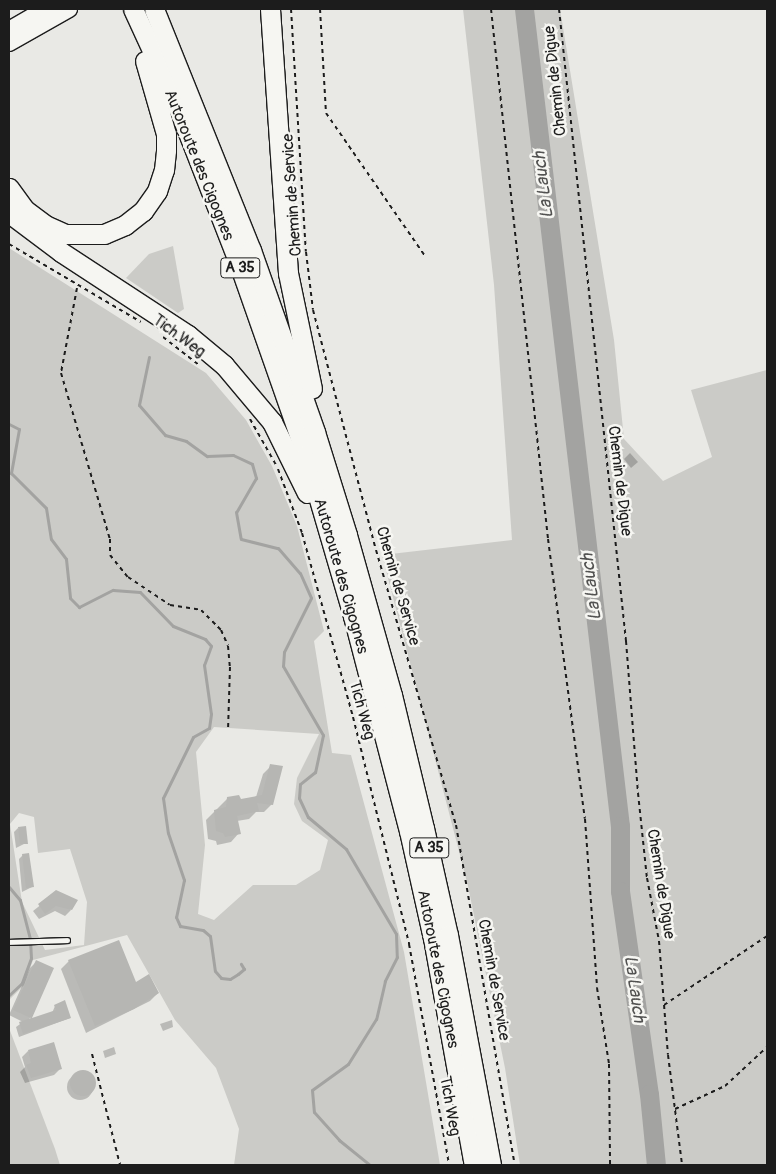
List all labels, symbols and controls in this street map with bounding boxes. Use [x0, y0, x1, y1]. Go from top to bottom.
street label: Chemin de Digue [540, 25, 570, 137]
street label: Autoroute des Cigognes [160, 87, 238, 243]
street label: Chemin de Service [278, 133, 306, 257]
water label: La Lauch [529, 150, 559, 220]
road number: A 35 [220, 256, 260, 280]
street label: Tich Weg [149, 310, 209, 362]
street label: Chemin de Digue [604, 425, 636, 537]
street label: Autoroute des Cigognes [310, 496, 372, 656]
street label: Chemin de Service [372, 524, 424, 648]
water label: La Lauch [577, 552, 607, 622]
street label: Tich Weg [345, 678, 379, 742]
street label: Chemin de Digue [643, 828, 679, 940]
road number: A 35 [409, 836, 449, 860]
street label: Autoroute des Cigognes [413, 888, 463, 1050]
street label: Chemin de Service [474, 918, 514, 1042]
water label: La Lauch [619, 954, 649, 1024]
street label: Tich Weg [435, 1075, 465, 1137]

